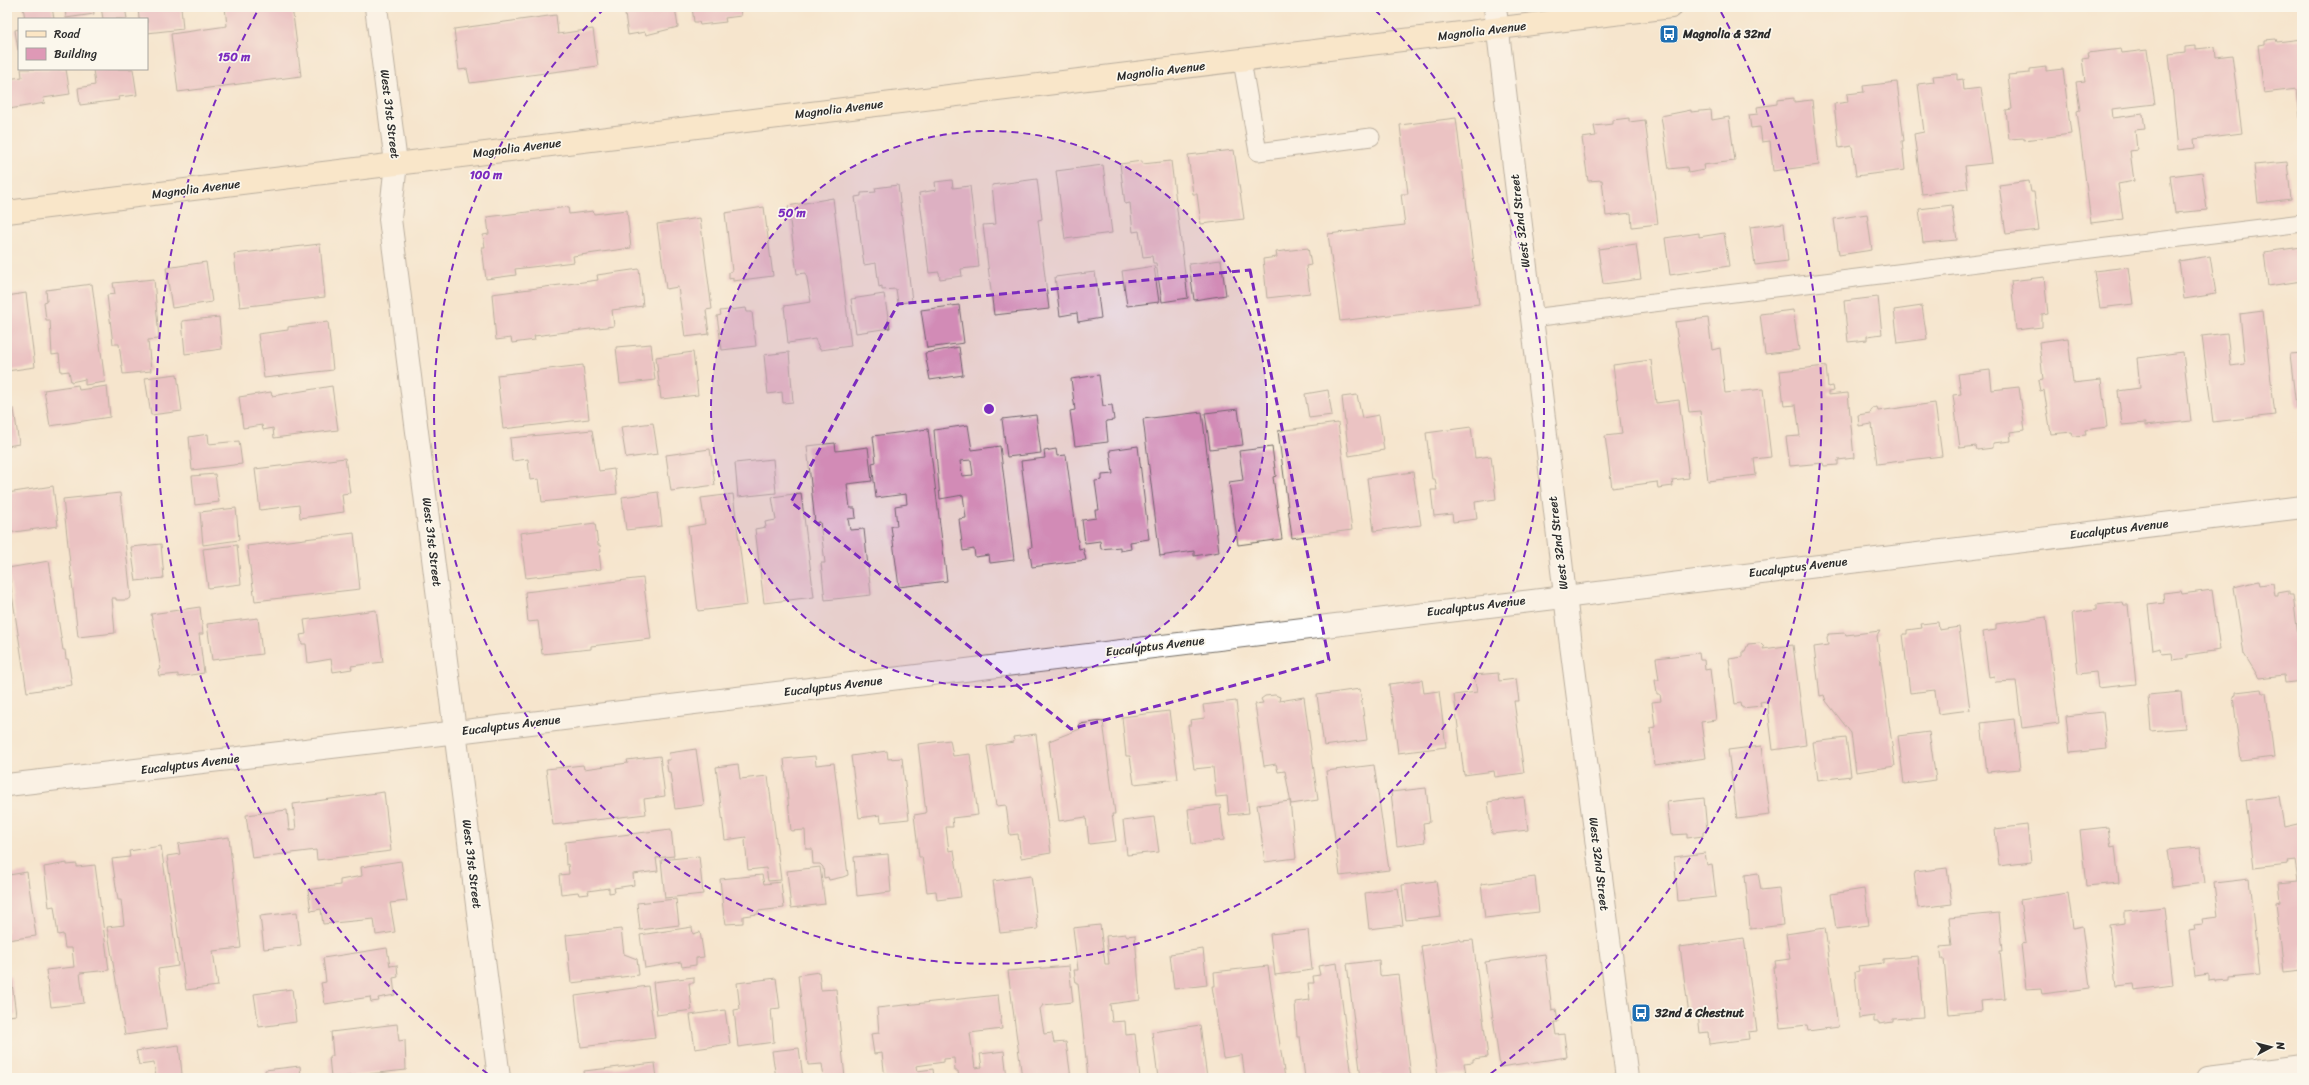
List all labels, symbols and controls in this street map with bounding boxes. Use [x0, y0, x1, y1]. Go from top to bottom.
street label: Magnolia Avenue [1436, 15, 1528, 47]
legend [18, 18, 148, 70]
text: Road [54, 23, 81, 45]
bus stop icon: Magnolia & 32nd [1658, 23, 1680, 45]
place label: Magnolia & 32nd [1682, 23, 1772, 45]
text: Building [54, 43, 97, 65]
text: 150 m [218, 46, 251, 68]
street label: Magnolia Avenue [1115, 55, 1207, 87]
street label: West 31st Street [374, 68, 406, 160]
street label: Magnolia Avenue [793, 93, 885, 125]
street label: Magnolia Avenue [471, 132, 563, 164]
text: 100 m [470, 164, 503, 186]
street label: Magnolia Avenue [150, 173, 242, 205]
street label: West 32nd Street [1503, 173, 1537, 269]
text: 50 m [778, 202, 806, 224]
centre of rings [982, 402, 996, 416]
street label: West 32nd Street [1541, 495, 1575, 591]
street label: West 31st Street [416, 496, 448, 588]
street label: Eucalyptus Avenue [2069, 512, 2170, 546]
street label: Eucalyptus Avenue [1748, 550, 1849, 584]
street label: Eucalyptus Avenue [1426, 589, 1527, 623]
street label: Eucalyptus Avenue [1105, 629, 1206, 663]
street label: Eucalyptus Avenue [783, 669, 884, 703]
street label: Eucalyptus Avenue [461, 708, 562, 742]
street label: Eucalyptus Avenue [140, 747, 241, 781]
street label: West 32nd Street [1582, 816, 1616, 912]
street label: West 31st Street [456, 818, 488, 910]
bus stop icon: 32nd & Chestnut [1630, 1002, 1652, 1024]
place label: 32nd & Chestnut [1654, 1002, 1745, 1024]
north arrow [2251, 1027, 2291, 1067]
text: N [2270, 1040, 2290, 1051]

